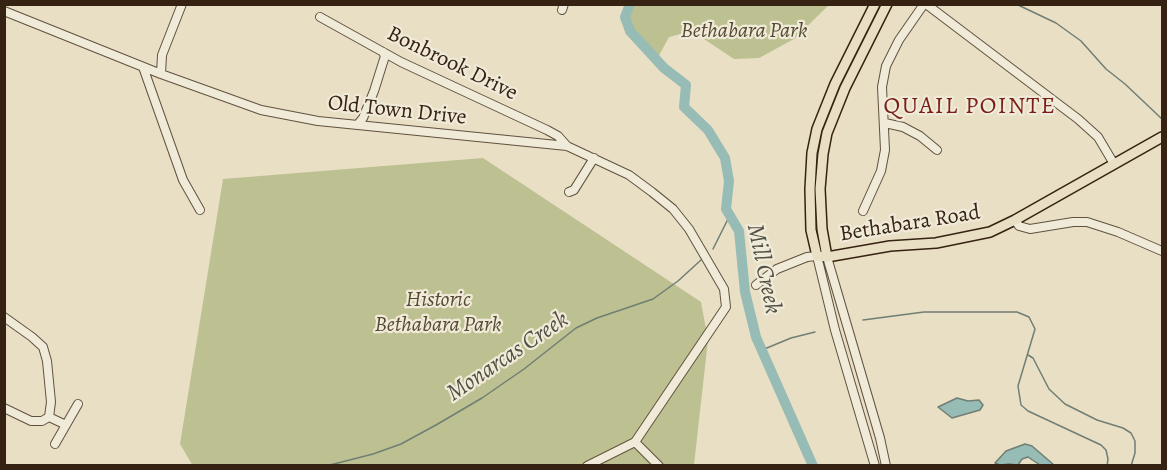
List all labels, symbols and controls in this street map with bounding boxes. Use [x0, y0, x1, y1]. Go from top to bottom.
park label: Bethabara Park [681, 19, 807, 45]
street label: Bonbrook Drive [382, 21, 522, 107]
street label: Old Town Drive [326, 91, 468, 131]
district label: QUAIL POINTE [884, 93, 1056, 121]
street label: Bethabara Road [838, 200, 982, 248]
water label: Mill Creek [739, 221, 787, 317]
park label: Historic Bethabara Park [375, 288, 501, 340]
water label: Monarcas Creek [442, 306, 574, 408]

